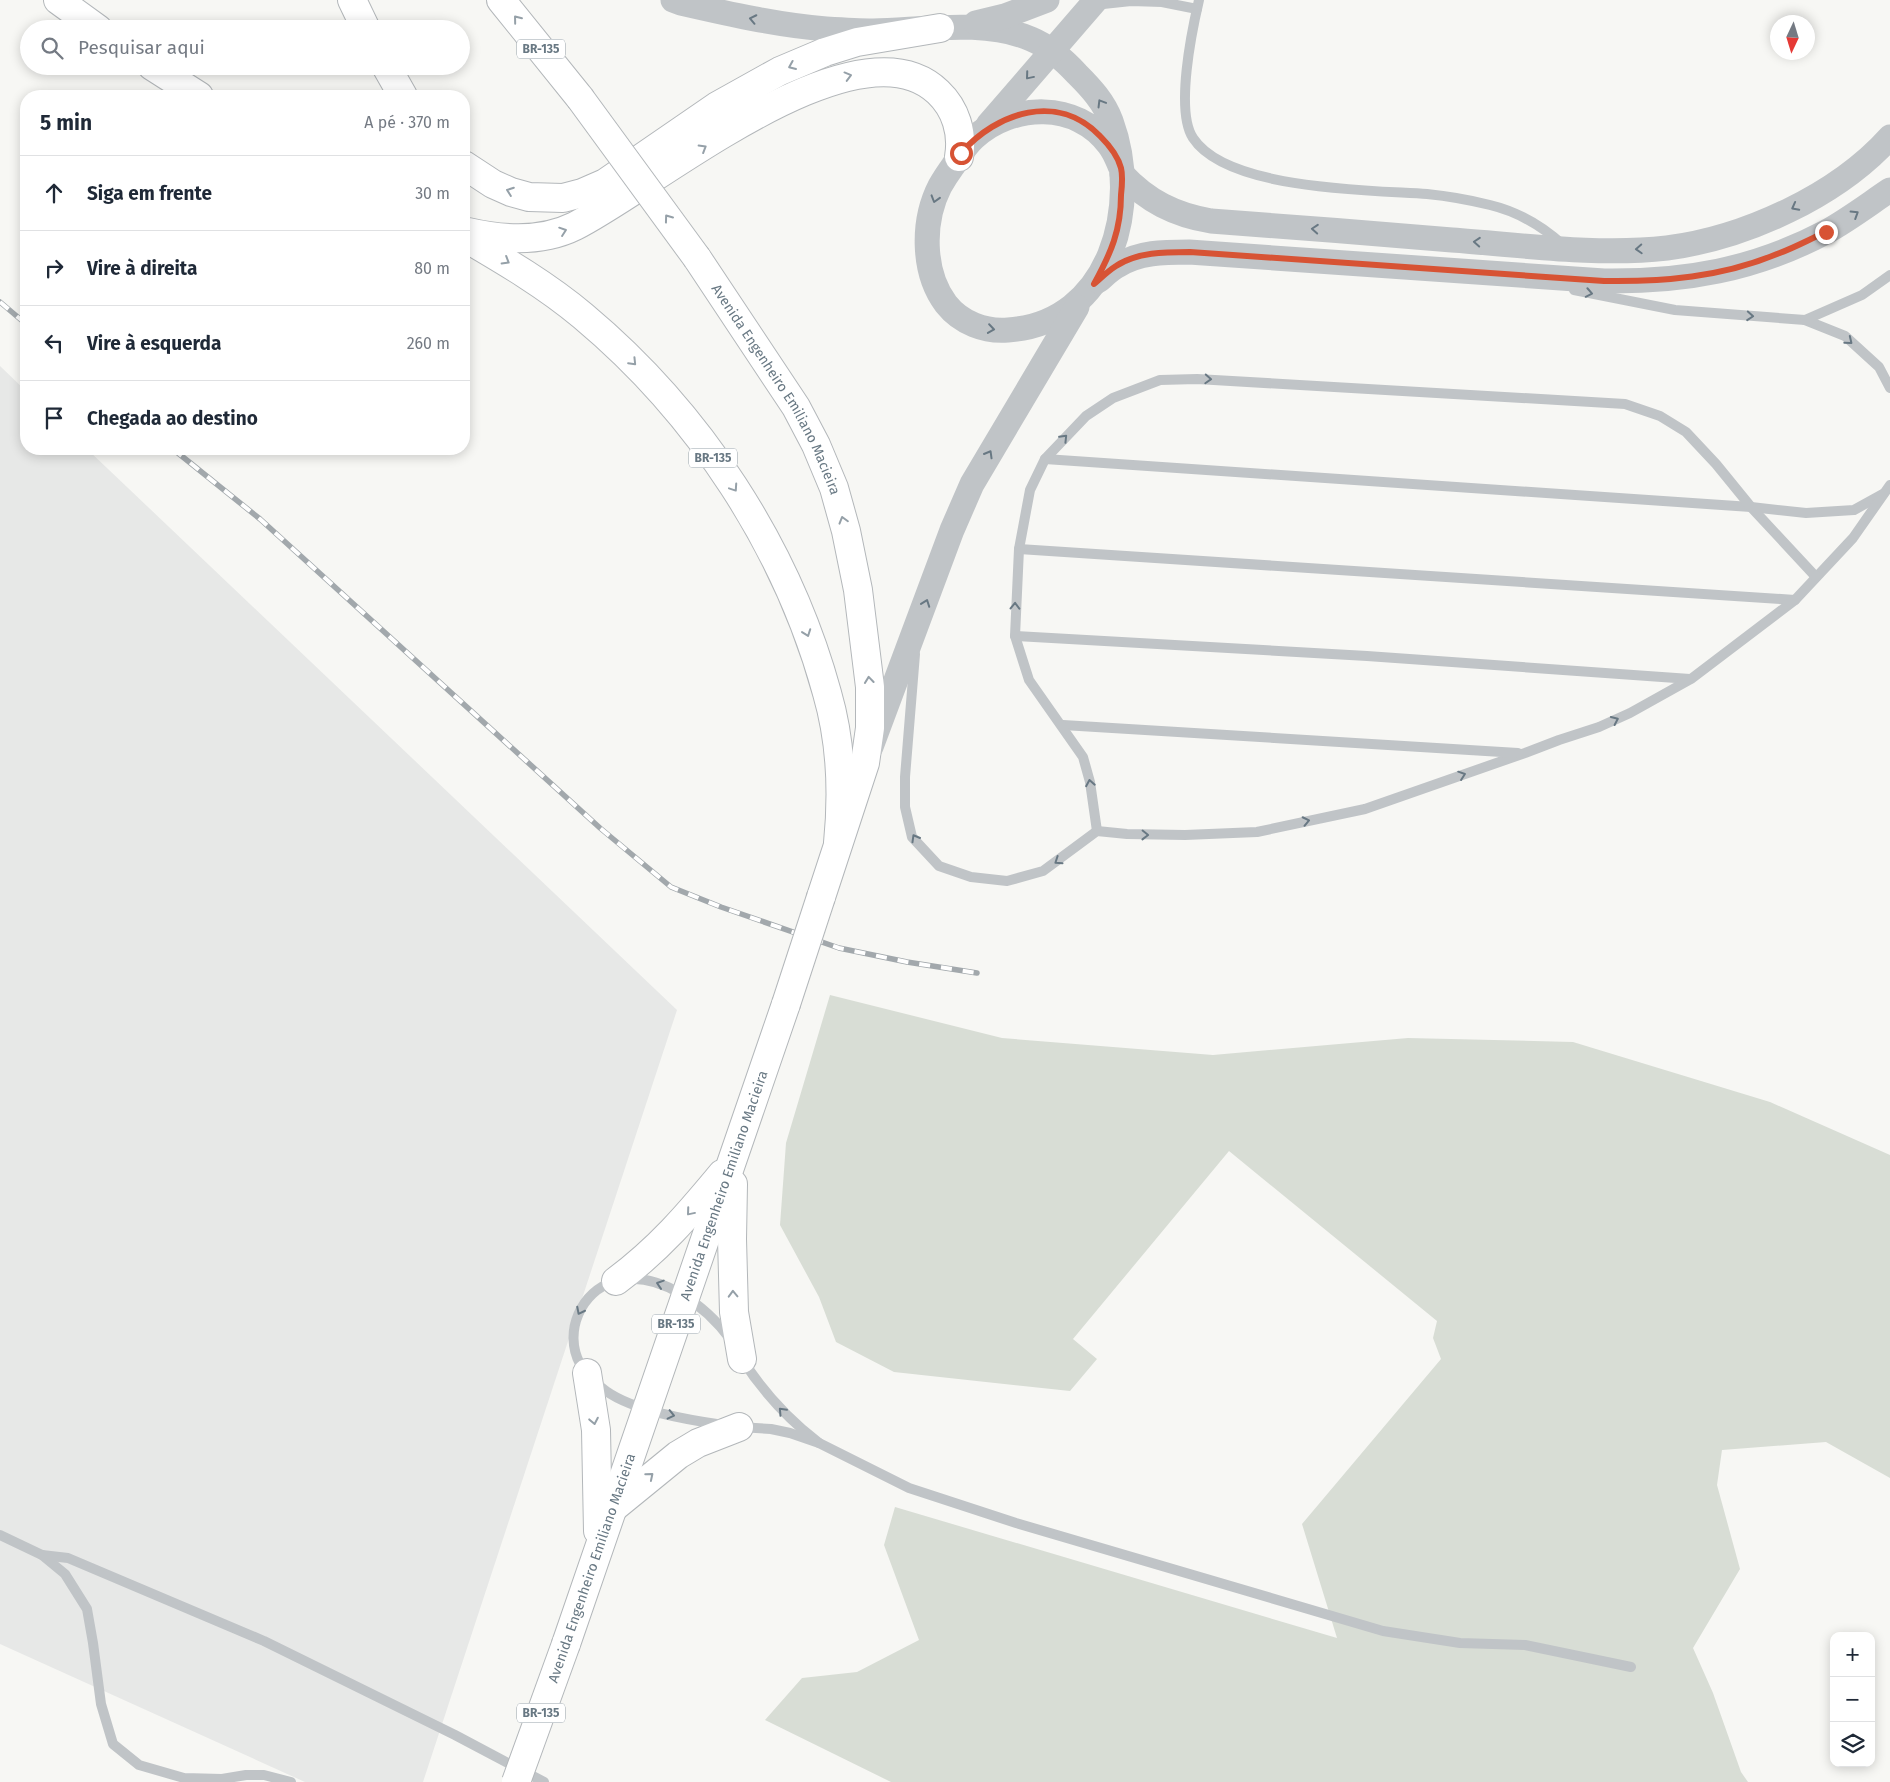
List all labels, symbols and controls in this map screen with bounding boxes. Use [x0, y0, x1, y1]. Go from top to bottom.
one-way arrow [748, 14, 757, 24]
north arrow [1770, 15, 1815, 60]
one-way arrow [513, 16, 522, 25]
search box [20, 20, 470, 75]
icon: search [38, 34, 66, 62]
text: Pesquisar aqui [78, 36, 205, 59]
road number: BR-135 [517, 40, 565, 59]
one-way arrow [788, 59, 797, 70]
one-way arrow [1026, 70, 1035, 79]
one-way arrow [843, 71, 852, 82]
one-way arrow [1098, 100, 1108, 109]
text: 5 min [40, 110, 92, 136]
text: A pé · 370 m [364, 113, 450, 132]
route start [950, 142, 973, 165]
one-way arrow [697, 144, 706, 154]
icon: ahead [40, 179, 68, 207]
text: Siga em frente [87, 182, 212, 205]
text: 30 m [415, 184, 450, 203]
one-way arrow [506, 187, 515, 197]
one-way arrow [931, 195, 941, 203]
one-way arrow [1791, 201, 1800, 211]
one-way arrow [1849, 211, 1858, 220]
one-way arrow [665, 214, 674, 224]
route end [1815, 221, 1838, 244]
one-way arrow [1311, 224, 1319, 235]
one-way arrow [559, 226, 567, 236]
one-way arrow [1473, 236, 1481, 247]
one-way arrow [1635, 244, 1643, 255]
icon: right [40, 254, 68, 282]
one-way arrow [500, 255, 509, 265]
text: Vire à direita [87, 257, 197, 280]
text: 80 m [414, 259, 450, 278]
street label: Avenida Engenheiro Emiliano Macieira [708, 281, 844, 497]
one-way arrow [1585, 287, 1593, 297]
one-way arrow [1746, 310, 1754, 321]
one-way arrow [987, 323, 995, 334]
icon: left [40, 329, 68, 357]
text: Vire à esquerda [87, 332, 221, 355]
text: 260 m [407, 334, 450, 353]
one-way arrow [1843, 335, 1852, 343]
one-way arrow [627, 357, 636, 366]
one-way arrow [1205, 374, 1213, 385]
icon: arrive [40, 404, 68, 432]
text: Chegada ao destino [87, 407, 258, 430]
one-way arrow [1058, 435, 1067, 444]
road number: BR-135 [689, 448, 737, 468]
one-way arrow [982, 450, 992, 459]
one-way arrow [728, 483, 737, 492]
one-way arrow [838, 515, 849, 524]
one-way arrow [920, 600, 930, 608]
one-way arrow [1010, 602, 1021, 610]
one-way arrow [801, 628, 811, 637]
one-way arrow [864, 676, 875, 684]
one-way arrow [1610, 716, 1619, 726]
one-way arrow [1457, 771, 1466, 781]
one-way arrow [1085, 779, 1095, 788]
one-way arrow [1302, 817, 1311, 827]
one-way arrow [1142, 830, 1149, 840]
one-way arrow [911, 834, 921, 843]
one-way arrow [1054, 855, 1063, 864]
street label: Avenida Engenheiro Emiliano Macieira [676, 1068, 771, 1303]
one-way arrow [687, 1207, 696, 1216]
one-way arrow [656, 1279, 664, 1289]
one-way arrow [728, 1290, 738, 1298]
one-way arrow [576, 1306, 586, 1315]
road number: BR-135 [652, 1315, 700, 1334]
one-way arrow [779, 1407, 788, 1416]
one-way arrow [667, 1409, 676, 1420]
one-way arrow [589, 1417, 599, 1426]
street label: Avenida Engenheiro Emiliano Macieira [545, 1451, 639, 1685]
one-way arrow [645, 1473, 654, 1482]
map controls [1830, 1632, 1875, 1767]
button: + [1830, 1632, 1875, 1677]
button: − [1830, 1677, 1875, 1722]
road number: BR-135 [517, 1704, 565, 1722]
button: layers [1830, 1722, 1875, 1767]

